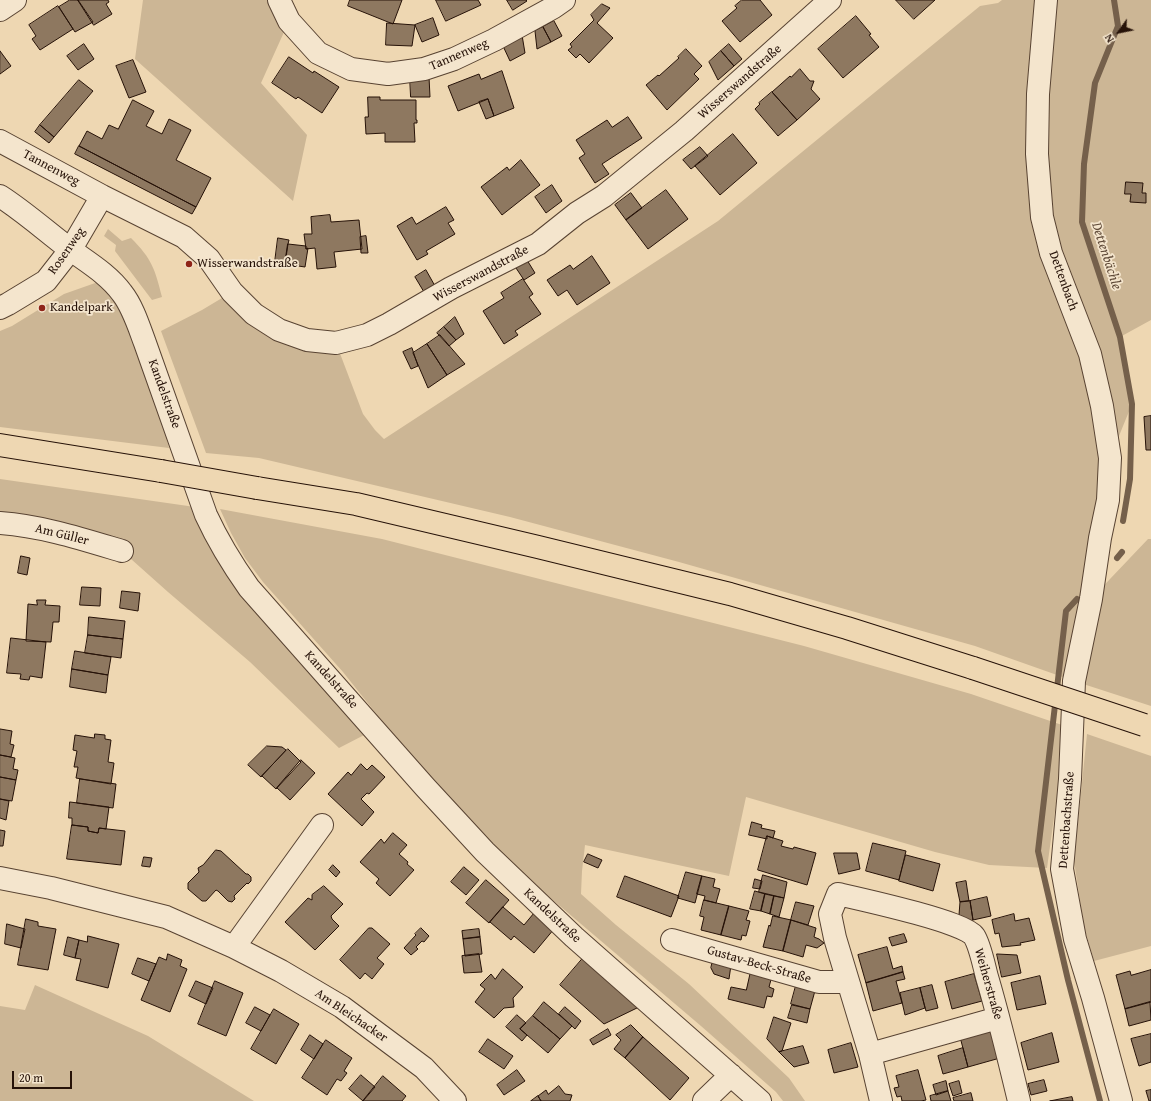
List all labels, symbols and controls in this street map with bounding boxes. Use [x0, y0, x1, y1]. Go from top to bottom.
north arrow [1099, 12, 1139, 52]
text: N [1100, 31, 1118, 46]
street label: Tannenweg [427, 36, 491, 74]
street label: Wisserswandstraße [695, 41, 785, 123]
street label: Tannenweg [20, 146, 82, 190]
water label: Dettenbächle [1087, 220, 1125, 292]
street label: Rosenweg [45, 224, 89, 278]
street label: Wisserswandstraße [431, 242, 531, 306]
street label: Dettenbach [1045, 249, 1081, 313]
place label: Wisserwandstraße [197, 256, 298, 272]
marker: Wisserwandstraße [184, 259, 194, 269]
place label: Kandelpark [50, 300, 113, 316]
marker: Kandelpark [37, 303, 47, 313]
street label: Kandelstraße [144, 357, 184, 431]
street label: Am Güller [34, 521, 90, 549]
street label: Kandelstraße [301, 648, 361, 712]
street label: Dettenbachstraße [1056, 771, 1078, 869]
street label: Kandelstraße [520, 886, 584, 946]
street label: Gustav-Beck-Straße [705, 943, 813, 987]
street label: Weiherstraße [970, 946, 1006, 1022]
street label: Am Bleichacker [312, 986, 390, 1046]
scale bar [14, 1063, 74, 1089]
text: 20 m [19, 1069, 43, 1086]

